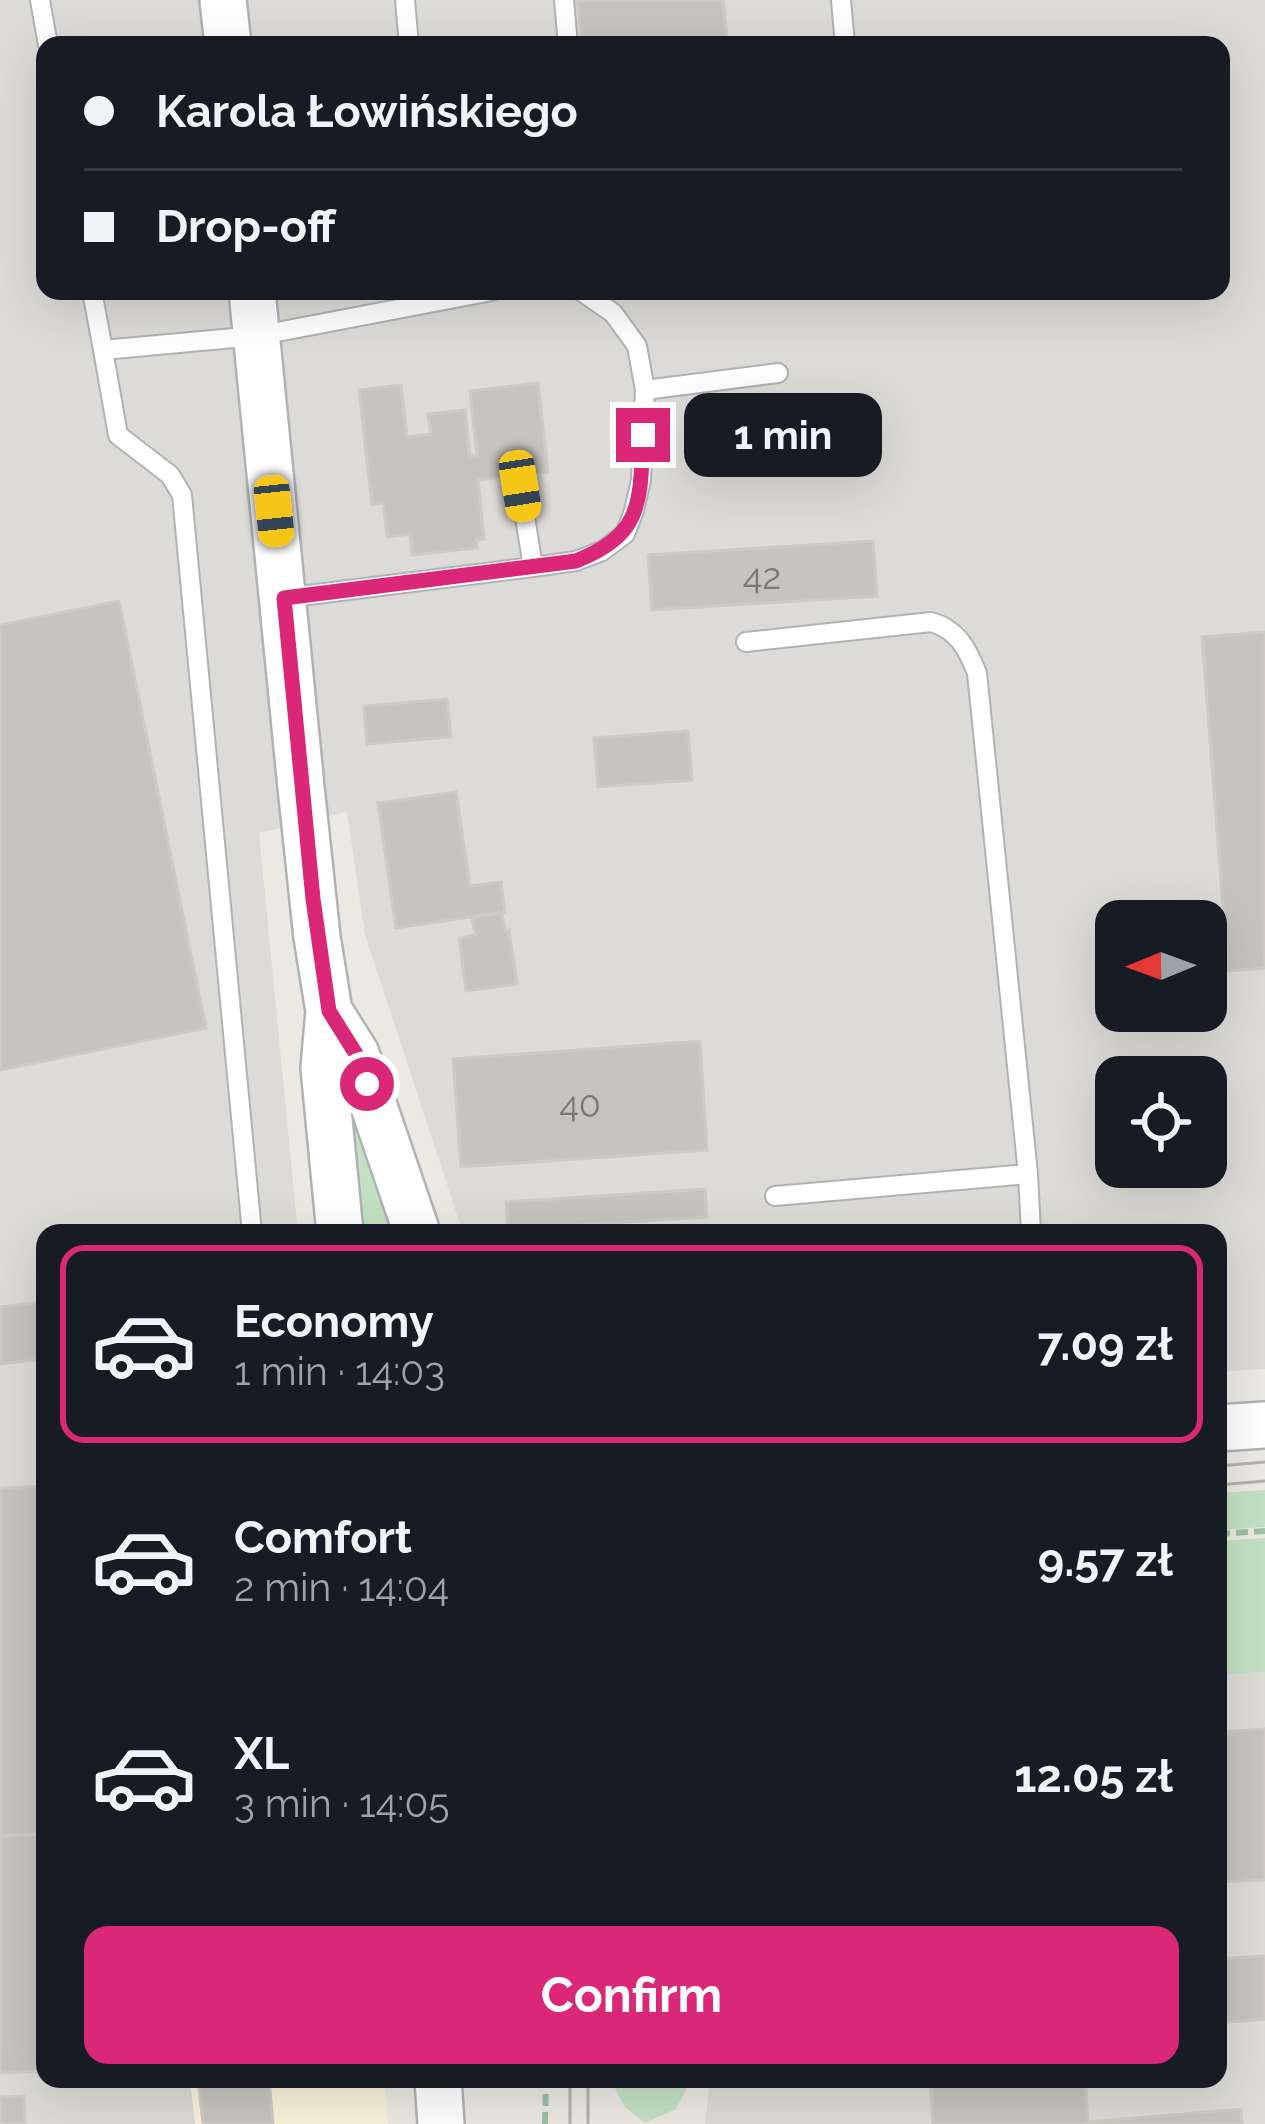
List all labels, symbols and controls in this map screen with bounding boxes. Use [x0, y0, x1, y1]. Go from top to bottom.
text: Karola Łowińskiego [156, 85, 578, 138]
text: Drop-off [156, 200, 336, 253]
callout: 1 min [685, 393, 883, 477]
route end [616, 408, 670, 462]
text: 1 min [734, 412, 832, 458]
car [497, 448, 543, 524]
car [252, 473, 296, 549]
house number: 42 [743, 555, 781, 597]
north arrow [1095, 900, 1227, 1032]
map controls [1095, 900, 1227, 1188]
button: locate [1095, 1056, 1227, 1188]
route start [340, 1057, 394, 1111]
house number: 40 [559, 1083, 601, 1125]
icon: car [90, 1290, 198, 1398]
text: Economy [234, 1295, 434, 1348]
text: 7.09 zł [1038, 1318, 1173, 1371]
text: 1 min · 14:03 [234, 1348, 445, 1394]
icon: car [90, 1506, 198, 1614]
text: Comfort [234, 1511, 412, 1564]
text: 9.57 zł [1038, 1534, 1173, 1587]
text: 2 min · 14:04 [234, 1564, 449, 1610]
icon: car [90, 1722, 198, 1830]
text: XL [234, 1727, 289, 1780]
text: 12.05 zł [1014, 1750, 1173, 1803]
text: 3 min · 14:05 [234, 1780, 450, 1826]
button: Confirm [84, 1926, 1179, 2064]

